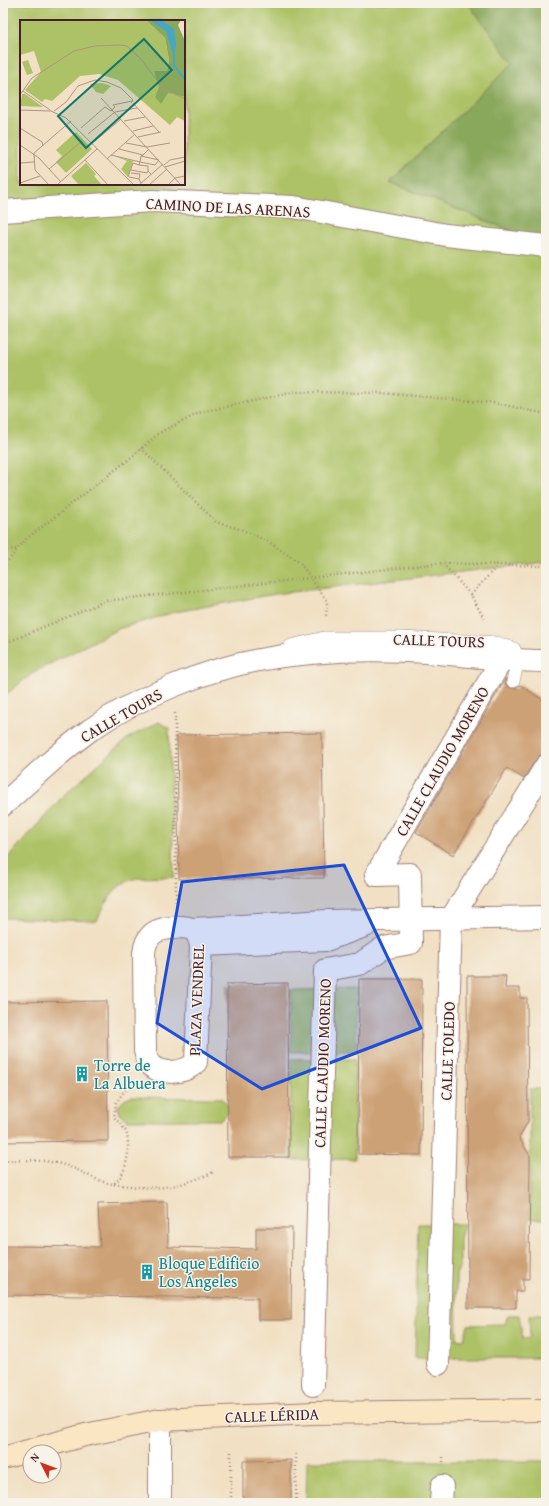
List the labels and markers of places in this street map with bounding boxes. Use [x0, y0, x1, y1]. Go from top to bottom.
place label: Torre de La Albuera [94, 1053, 166, 1095]
building icon: Torre de La Albuera [73, 1065, 91, 1083]
place label: Bloque Edificio Los Ángeles [159, 1251, 259, 1293]
building icon: Bloque Edificio Los Ángeles [138, 1263, 156, 1281]

